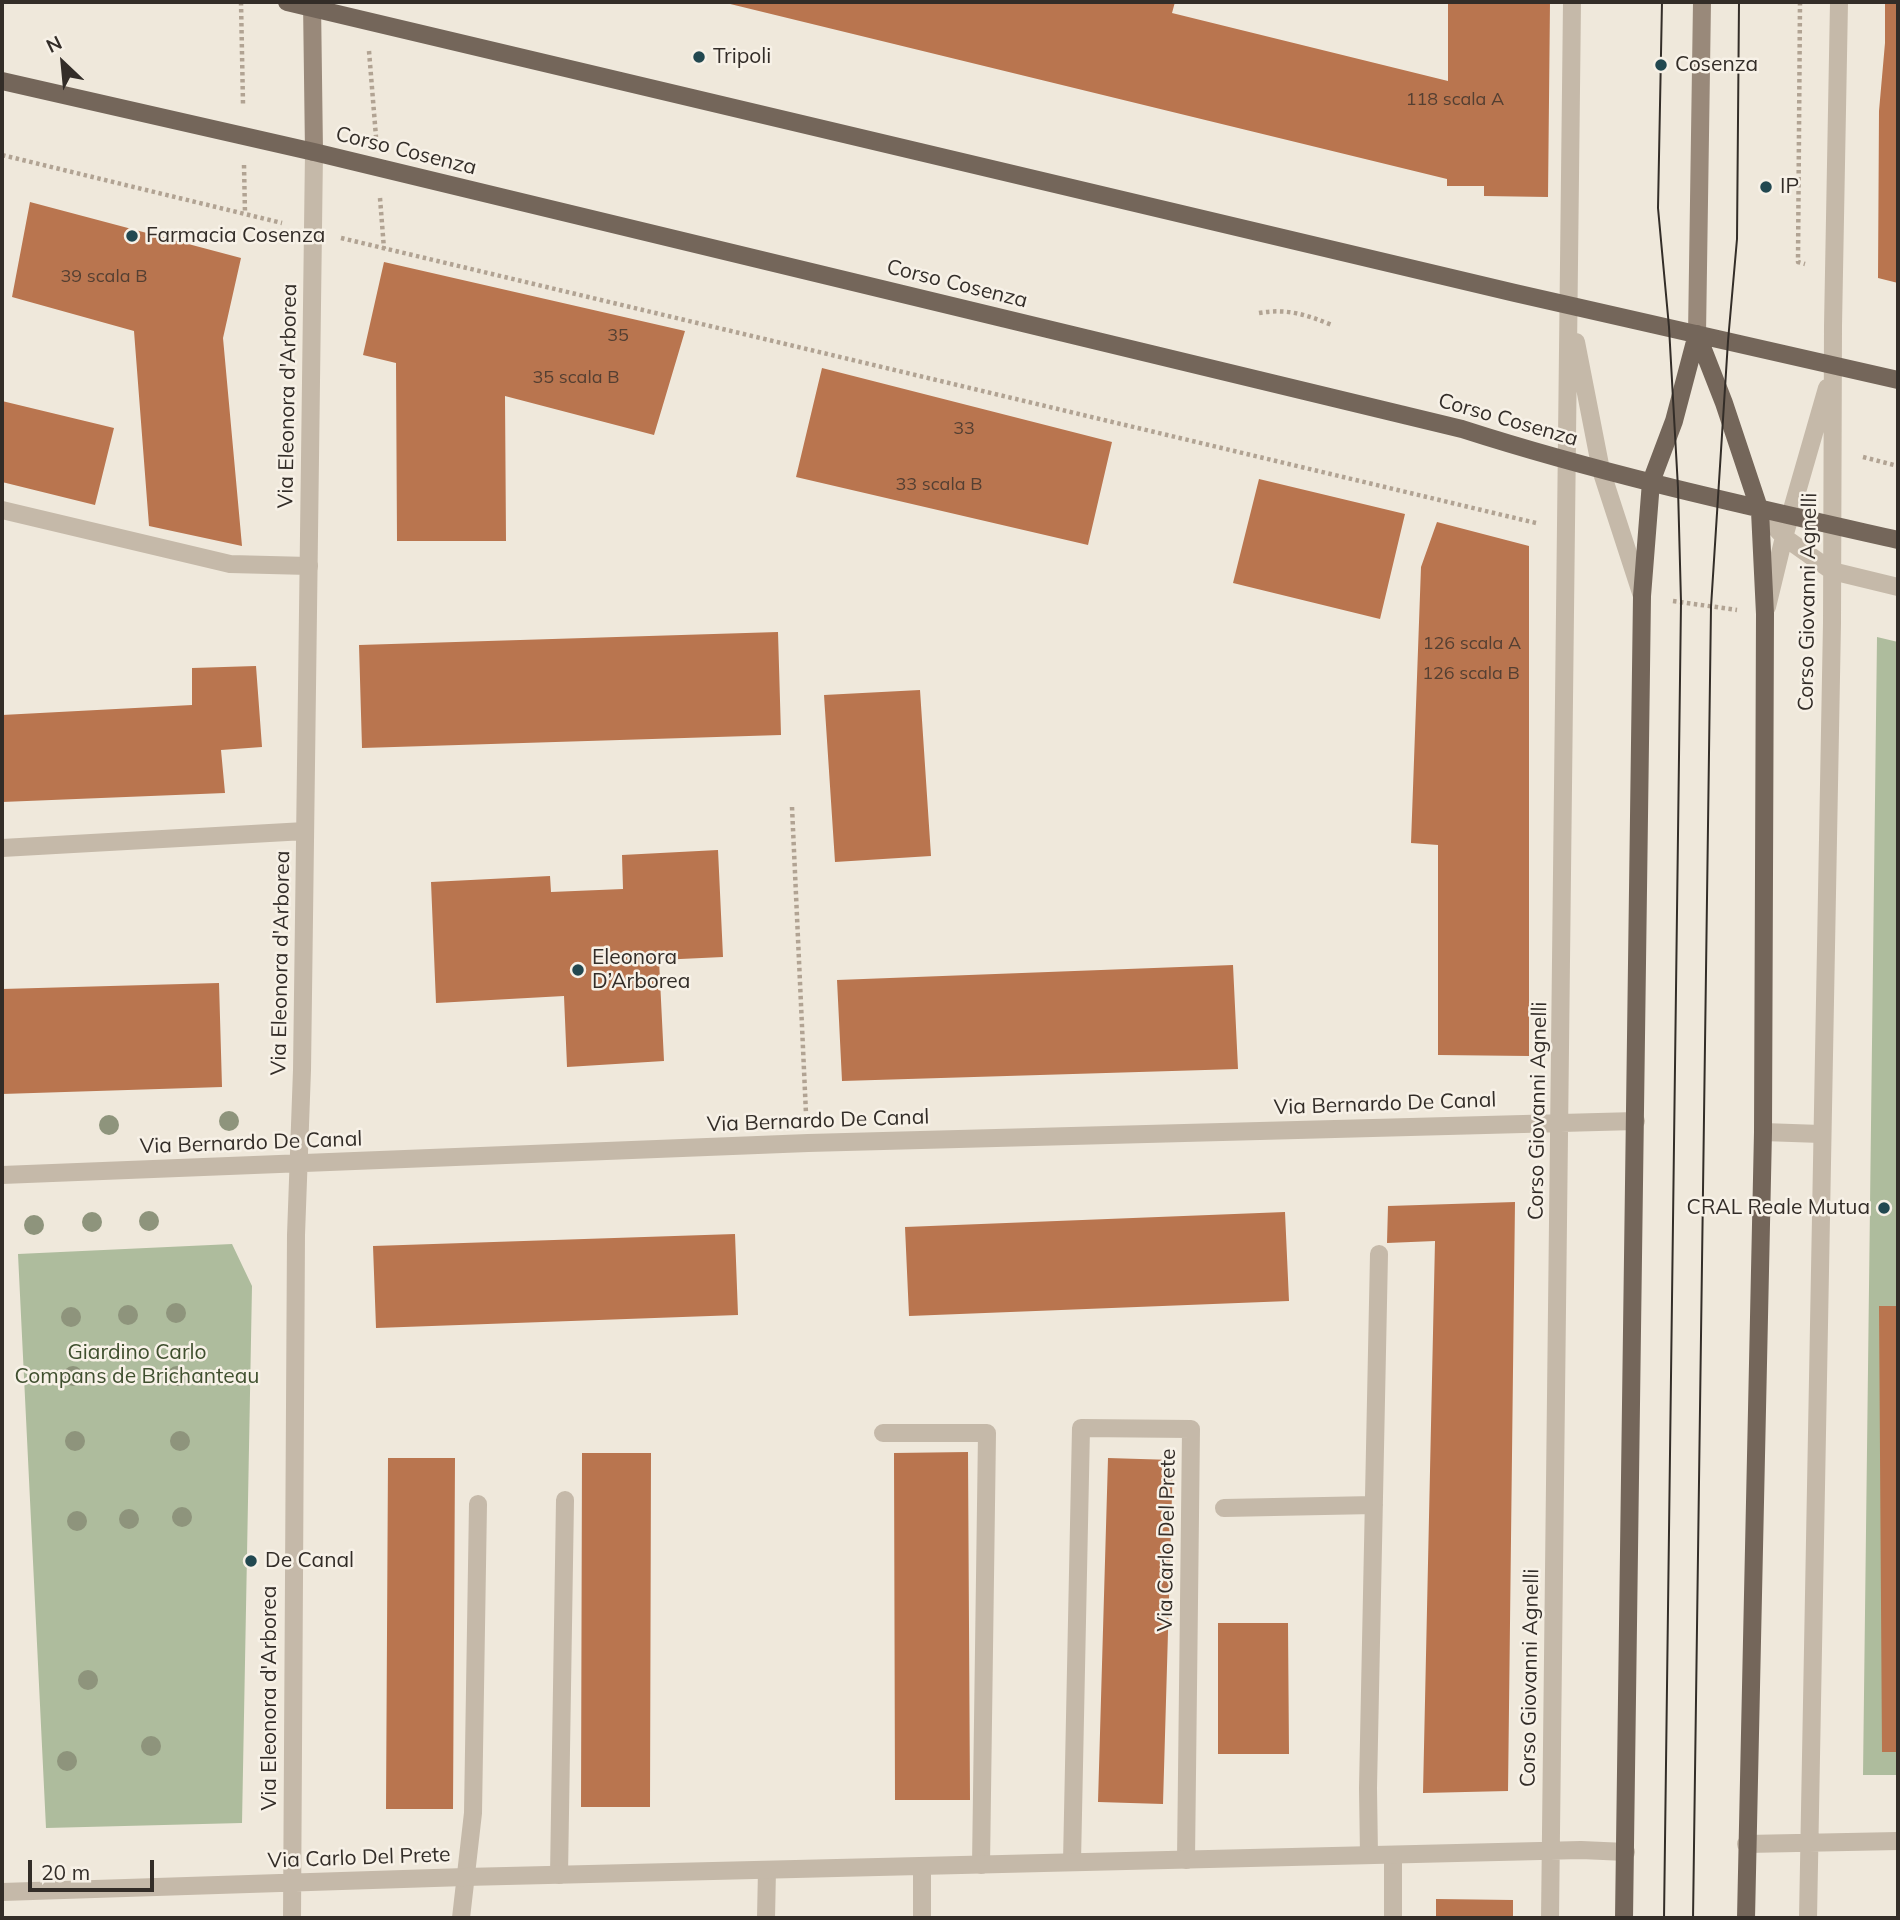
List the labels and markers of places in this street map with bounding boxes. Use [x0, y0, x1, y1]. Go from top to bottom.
place label: Tripoli [713, 44, 771, 70]
marker: Tripoli [691, 49, 707, 65]
place label: Cosenza [1675, 52, 1758, 78]
marker: Cosenza [1653, 57, 1669, 73]
place label: IP [1780, 174, 1799, 200]
marker: IP [1758, 179, 1774, 195]
place label: Farmacia Cosenza [146, 223, 325, 249]
marker: Farmacia Cosenza [124, 228, 140, 244]
place label: Eleonora D’Arborea [592, 945, 690, 995]
marker: Eleonora D’Arborea [570, 962, 586, 978]
place label: CRAL Reale Mutua [1687, 1195, 1870, 1221]
marker: CRAL Reale Mutua [1876, 1200, 1892, 1216]
place label: De Canal [265, 1548, 354, 1574]
marker: De Canal [243, 1553, 259, 1569]

